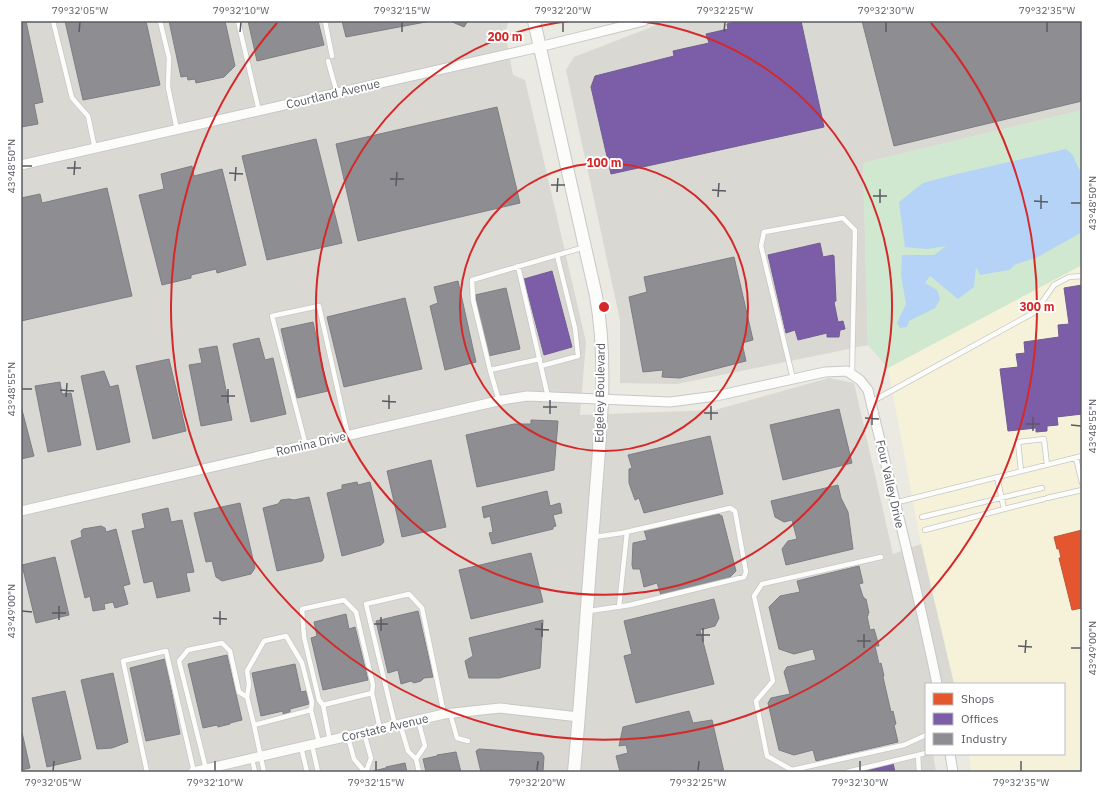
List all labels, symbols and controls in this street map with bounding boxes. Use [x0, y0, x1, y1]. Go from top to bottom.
text: 79°32'05"W [52, 4, 108, 17]
text: 79°32'10"W [213, 4, 269, 17]
text: 79°32'15"W [374, 4, 430, 17]
text: 79°32'20"W [535, 4, 591, 17]
text: 79°32'25"W [697, 4, 753, 17]
text: 79°32'30"W [858, 4, 914, 17]
text: 79°32'35"W [1019, 4, 1075, 17]
text: 200 m [487, 29, 523, 44]
street label: Courtland Avenue [284, 75, 382, 112]
text: 43°48'50"N [5, 139, 18, 193]
text: 100 m [586, 155, 622, 170]
text: 43°48'50"N [1086, 176, 1099, 230]
text: 300 m [1019, 299, 1055, 314]
centre of rings [597, 300, 611, 314]
street label: Edgeley Boulevard [591, 343, 608, 443]
text: 43°48'55"N [5, 362, 18, 416]
text: 43°48'55"N [1086, 399, 1099, 453]
street label: Romina Drive [274, 428, 348, 459]
street label: Four Valley Drive [873, 438, 908, 530]
text: 43°49'00"N [5, 584, 18, 638]
text: 43°49'00"N [1086, 621, 1099, 675]
legend [925, 683, 1065, 755]
text: Shops [961, 691, 994, 706]
street label: Corstate Avenue [340, 710, 430, 745]
text: Offices [961, 711, 999, 726]
text: Industry [961, 731, 1007, 746]
text: 79°32'05"W [25, 776, 81, 789]
text: 79°32'10"W [187, 776, 243, 789]
text: 79°32'15"W [348, 776, 404, 789]
text: 79°32'20"W [509, 776, 565, 789]
text: 79°32'25"W [670, 776, 726, 789]
text: 79°32'30"W [832, 776, 888, 789]
text: 79°32'35"W [993, 776, 1049, 789]

